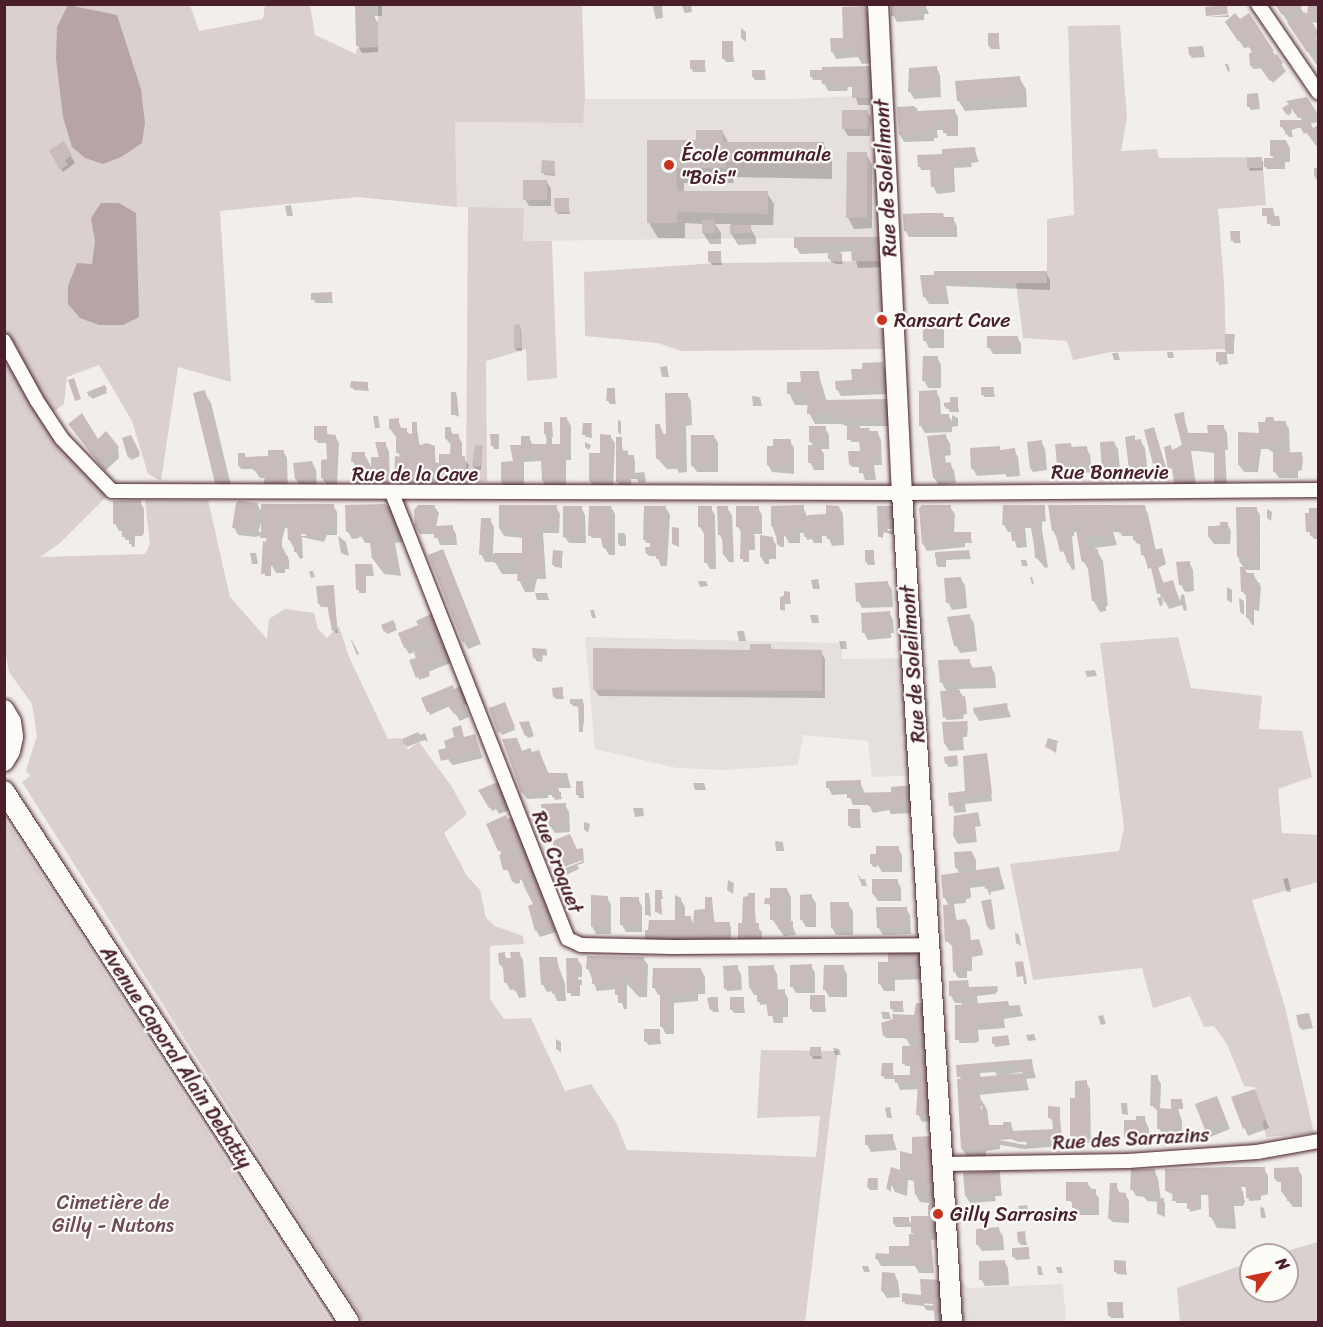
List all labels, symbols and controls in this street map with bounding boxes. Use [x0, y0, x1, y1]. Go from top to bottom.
street label: Rue de Soleilmont [870, 98, 902, 258]
place label: École communale "Bois" [681, 142, 832, 189]
marker: École communale "Bois" [662, 158, 676, 172]
place label: Ransart Cave [894, 308, 1010, 332]
marker: Ransart Cave [875, 313, 889, 327]
street label: Rue Bonnevie [1051, 460, 1169, 484]
street label: Rue de la Cave [351, 462, 479, 486]
street label: Rue de Soleilmont [895, 584, 931, 744]
street label: Rue Croquet [527, 808, 587, 916]
street label: Avenue Caporal Alain Debatty [95, 941, 257, 1173]
street label: Rue des Sarrazins [1052, 1123, 1210, 1155]
park label: Cimetière de Gilly - Nutons [52, 1191, 174, 1238]
place label: Gilly Sarrasins [950, 1202, 1078, 1226]
marker: Gilly Sarrasins [931, 1207, 945, 1221]
north arrow [1239, 1243, 1299, 1303]
text: N [1268, 1251, 1298, 1277]

